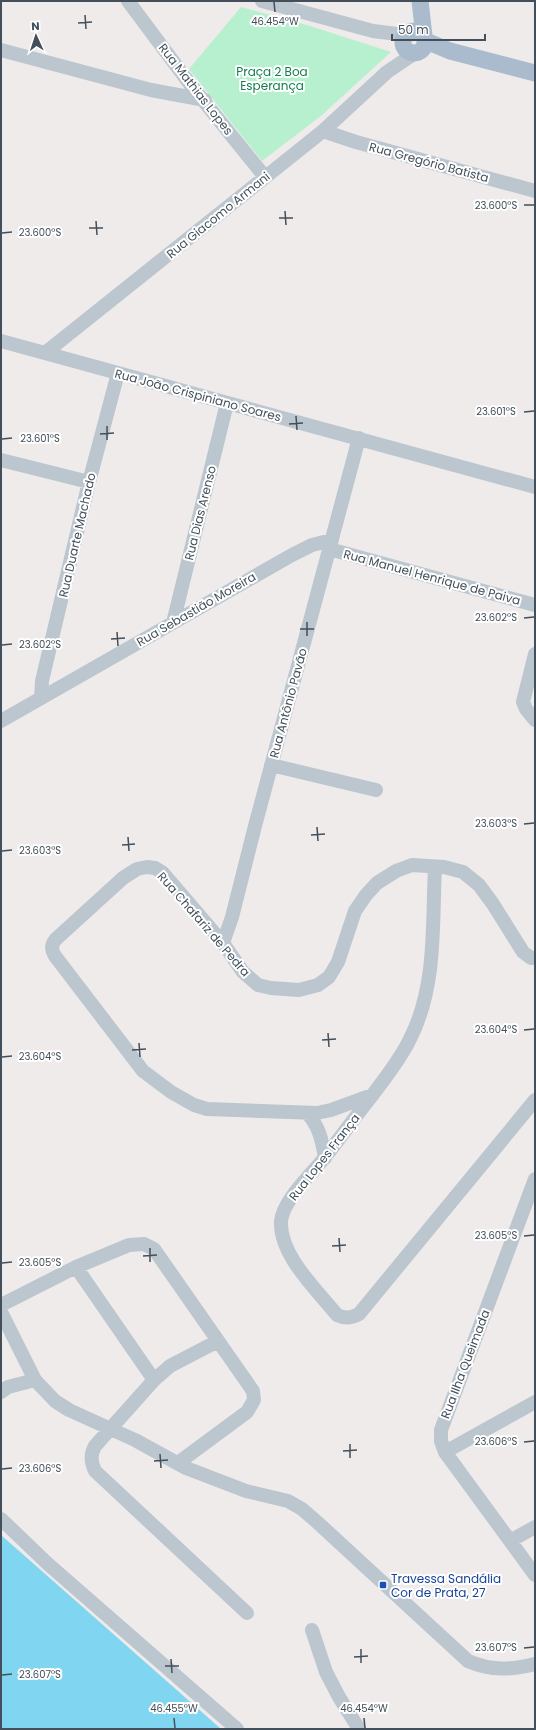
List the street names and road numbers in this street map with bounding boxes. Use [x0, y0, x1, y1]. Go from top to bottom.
street label: Rua Mathias Lopes [155, 40, 237, 138]
street label: Rua Gregório Batista [367, 138, 491, 186]
street label: Rua Giacomo Armani [163, 168, 273, 262]
street label: Rua João Crispiniano Soares [113, 365, 283, 425]
street label: Rua Dias Arenso [180, 464, 220, 562]
street label: Rua Duarte Machado [54, 471, 100, 599]
street label: Rua Manuel Henrique de Paiva [342, 545, 522, 609]
street label: Rua Sebastião Moreira [133, 568, 259, 650]
street label: Rua Antônio Pavão [265, 646, 311, 760]
street label: Rua Chafariz de Pedra [154, 868, 254, 980]
street label: Rua Lopes França [285, 1110, 363, 1204]
street label: Rua Ilha Queimada [436, 1307, 494, 1421]

